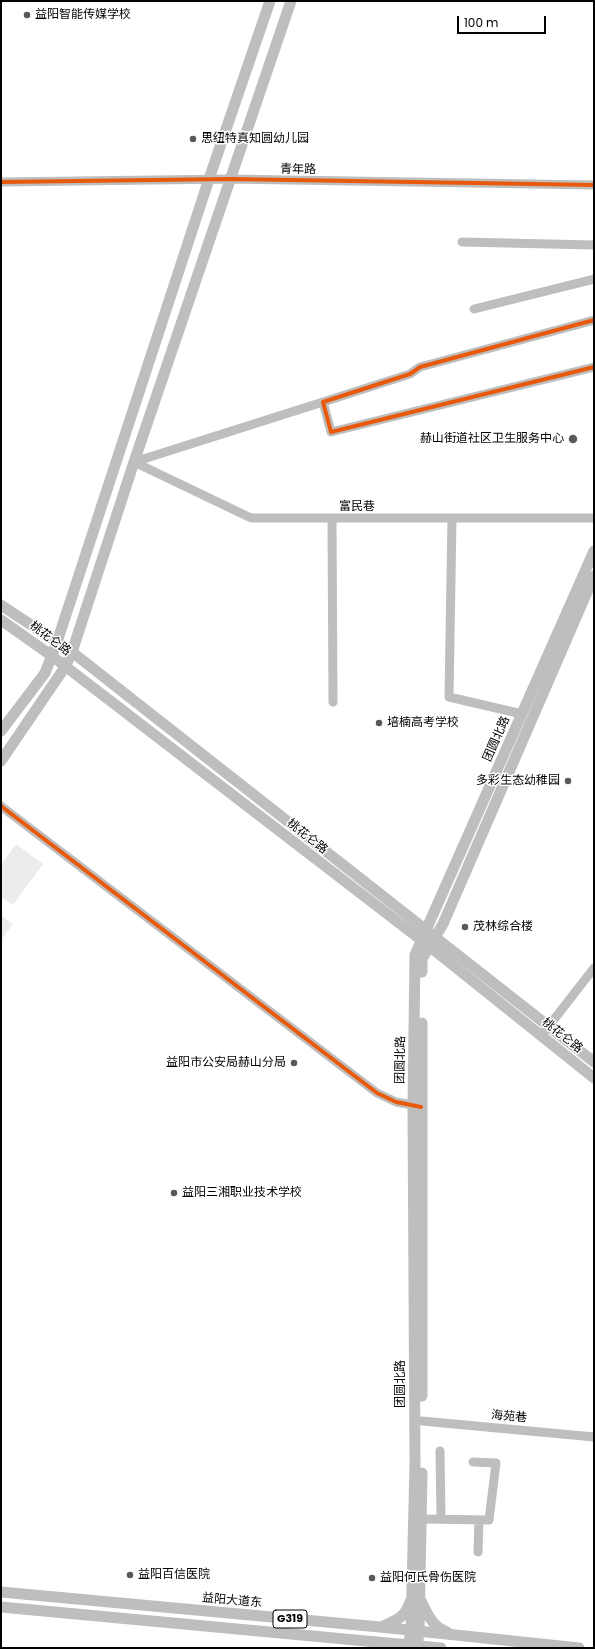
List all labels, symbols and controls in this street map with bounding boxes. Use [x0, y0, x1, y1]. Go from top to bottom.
place label: 益阳智能传媒学校 [35, 8, 131, 22]
scale bar [459, 8, 548, 34]
marker: 益阳智能传媒学校 [22, 10, 32, 20]
text: 100 m [464, 14, 498, 31]
place label: 思纽特真知圆幼儿园 [201, 132, 309, 146]
marker: 思纽特真知圆幼儿园 [188, 134, 198, 144]
street label: 青年路 [280, 162, 316, 178]
place label: 赫山街道社区卫生服务中心 [420, 432, 564, 446]
marker: 赫山街道社区卫生服务中心 [567, 433, 579, 445]
street label: 富民巷 [339, 500, 375, 514]
street label: 桃花仑路 [26, 619, 74, 659]
street label: 团圆北路 [481, 714, 513, 764]
place label: 培楠高考学校 [387, 716, 459, 730]
marker: 培楠高考学校 [374, 718, 384, 728]
place label: 多彩生态幼稚园 [476, 774, 560, 788]
marker: 多彩生态幼稚园 [563, 776, 573, 786]
street label: 桃花仑路 [284, 817, 330, 857]
place label: 茂林综合楼 [473, 920, 533, 934]
marker: 茂林综合楼 [460, 922, 470, 932]
street label: 桃花仑路 [539, 1016, 585, 1056]
street label: 团圆北路 [393, 1036, 409, 1084]
place label: 益阳市公安局赫山分局 [166, 1056, 286, 1070]
marker: 益阳市公安局赫山分局 [289, 1058, 299, 1068]
place label: 益阳三湘职业技术学校 [182, 1186, 302, 1200]
marker: 益阳三湘职业技术学校 [169, 1188, 179, 1198]
street label: 团圆北路 [394, 1360, 408, 1408]
street label: 海苑巷 [490, 1408, 528, 1426]
place label: 益阳百信医院 [138, 1568, 210, 1582]
marker: 益阳百信医院 [125, 1570, 135, 1580]
place label: 益阳何氏骨伤医院 [380, 1571, 476, 1585]
marker: 益阳何氏骨伤医院 [367, 1573, 377, 1583]
street label: 益阳大道东 [201, 1591, 263, 1611]
road number: G319 [273, 1610, 307, 1628]

